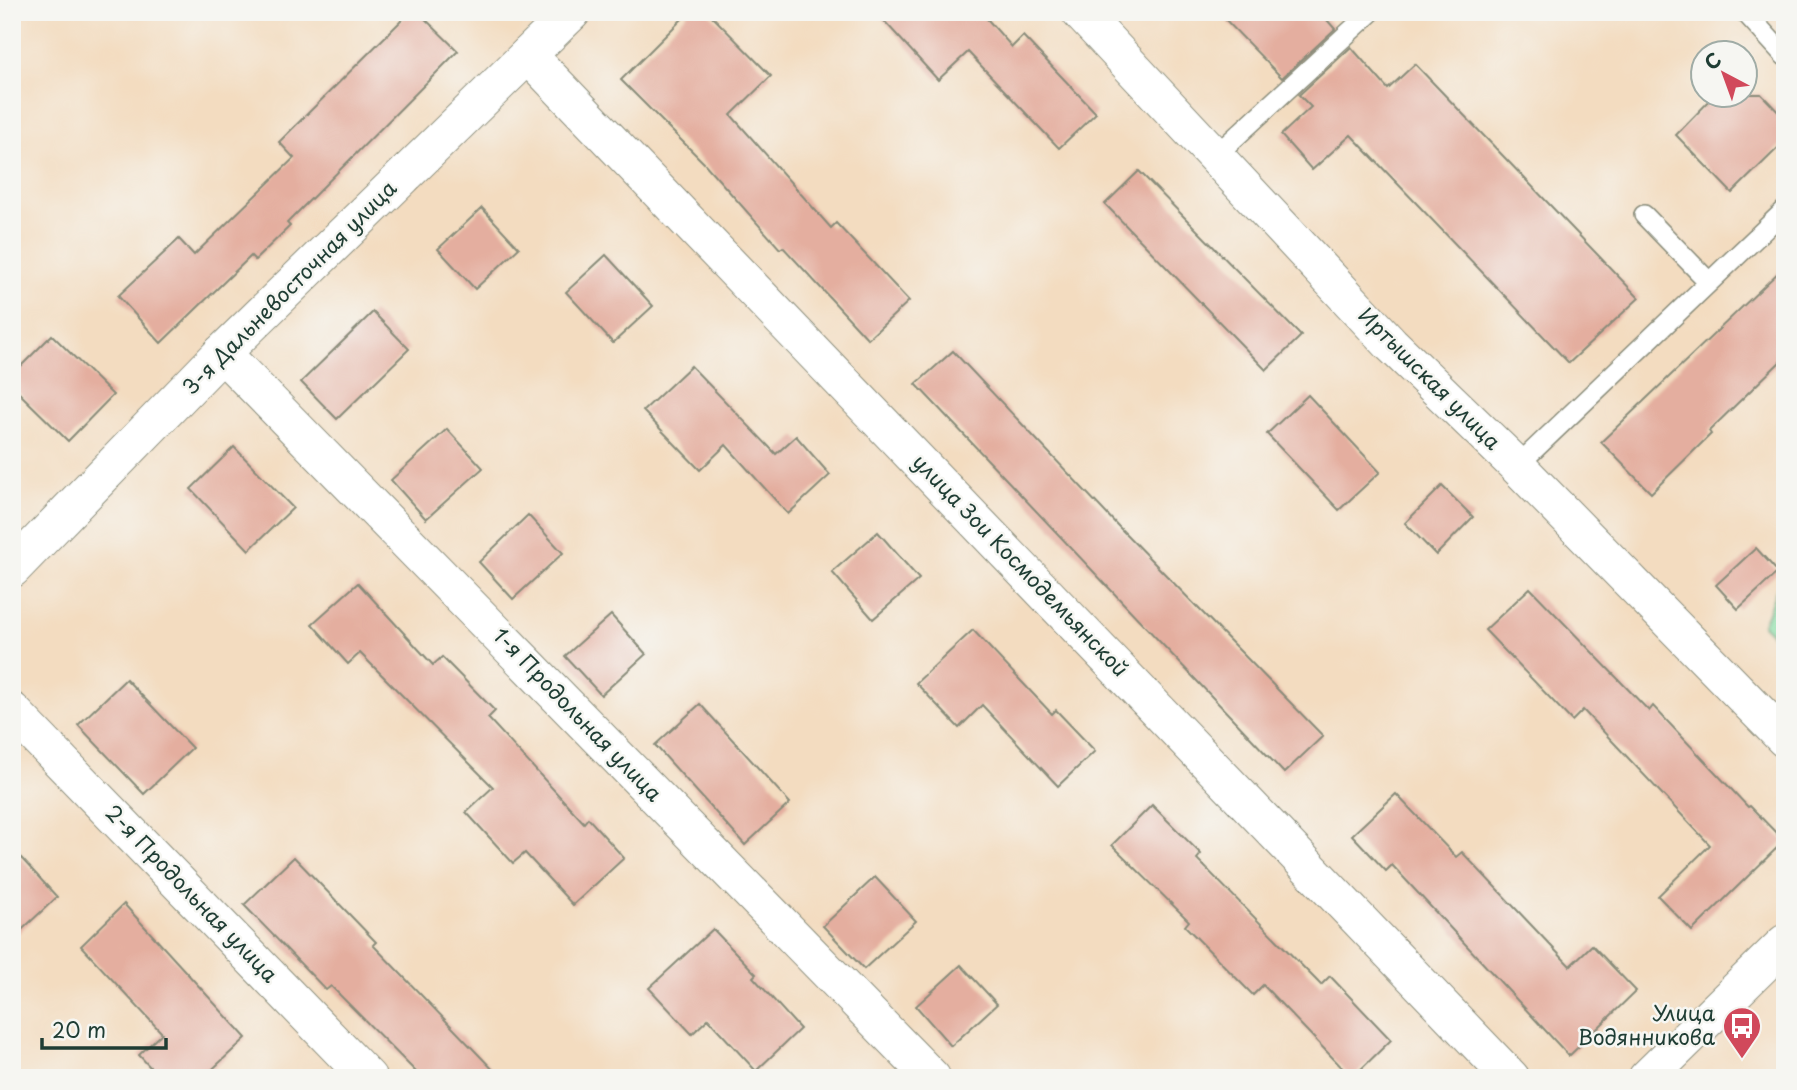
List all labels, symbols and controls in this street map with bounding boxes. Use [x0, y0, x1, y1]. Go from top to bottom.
north arrow [1688, 38, 1758, 108]
text: С [1698, 45, 1727, 76]
street label: 3-я Дальневосточная улица [174, 171, 404, 401]
street label: Иртышская улица [1352, 299, 1510, 457]
street label: улица Зои Космодемьянской [906, 446, 1137, 683]
street label: 1-я Продольная улица [487, 619, 671, 809]
street label: 2-я Продольная улица [99, 796, 287, 989]
place label: Улица Водянникова [1578, 996, 1716, 1052]
bus stop icon: Улица Водянникова [1721, 1005, 1763, 1060]
scale bar [42, 1006, 166, 1050]
text: 20 m [52, 1013, 106, 1045]

